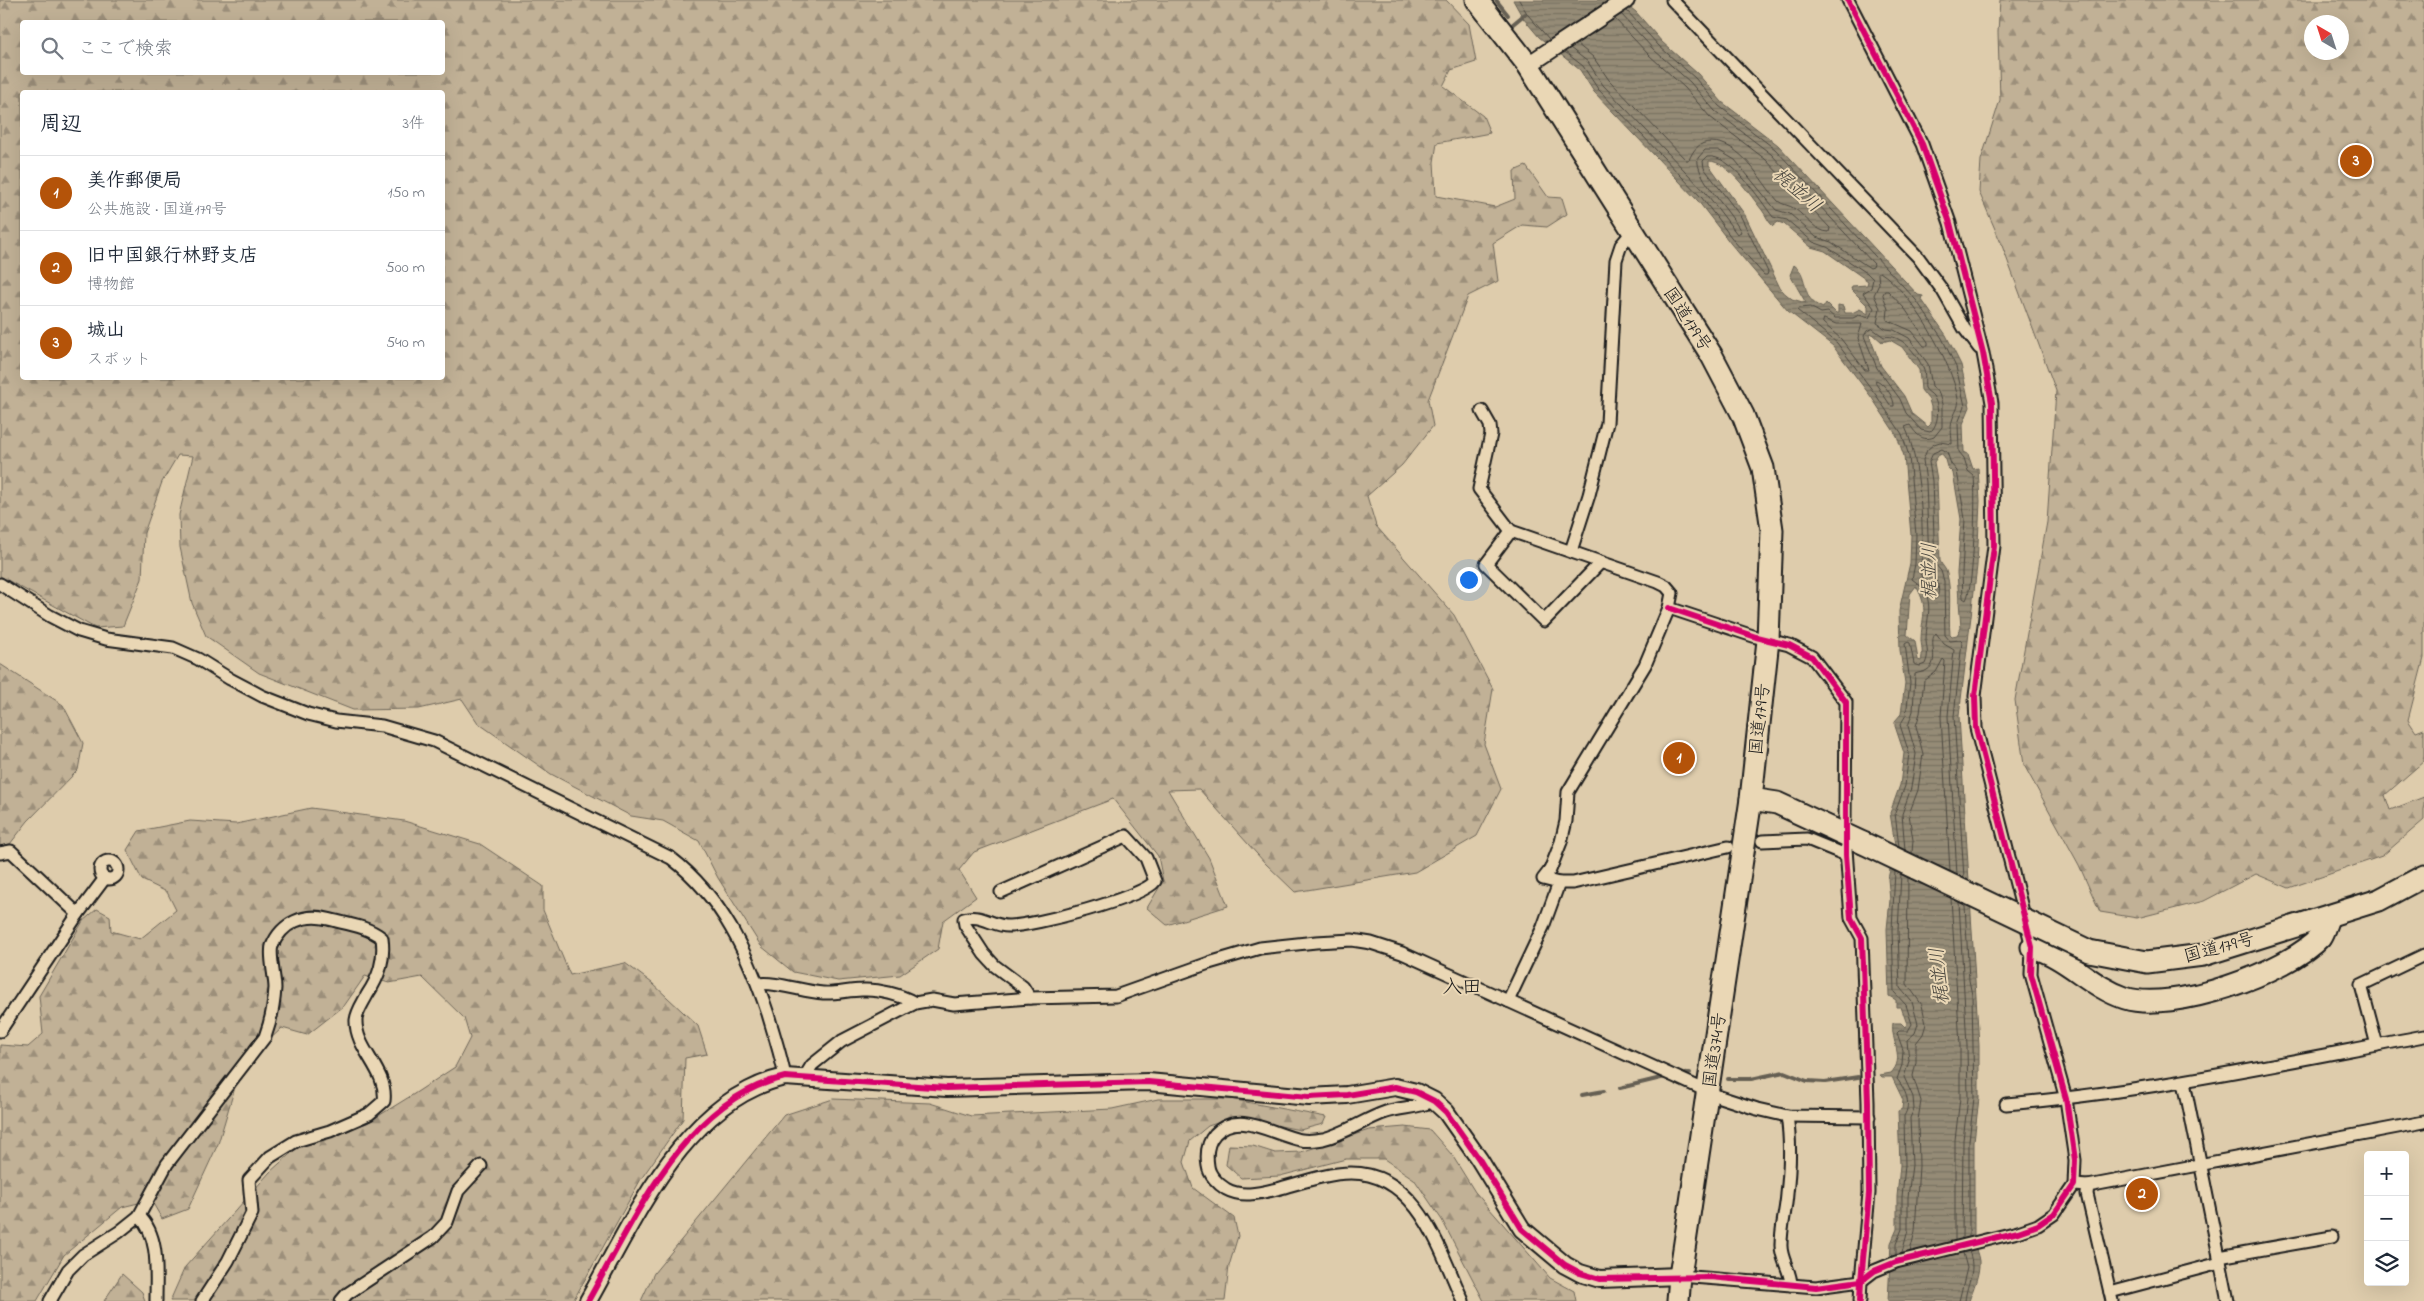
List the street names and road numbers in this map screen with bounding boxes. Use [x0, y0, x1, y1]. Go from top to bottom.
street label: 国道179号 [1656, 283, 1717, 358]
street label: 国道179号 [1744, 682, 1778, 757]
street label: 国道179号 [2181, 927, 2258, 971]
street label: 国道374号 [1698, 1011, 1734, 1090]

